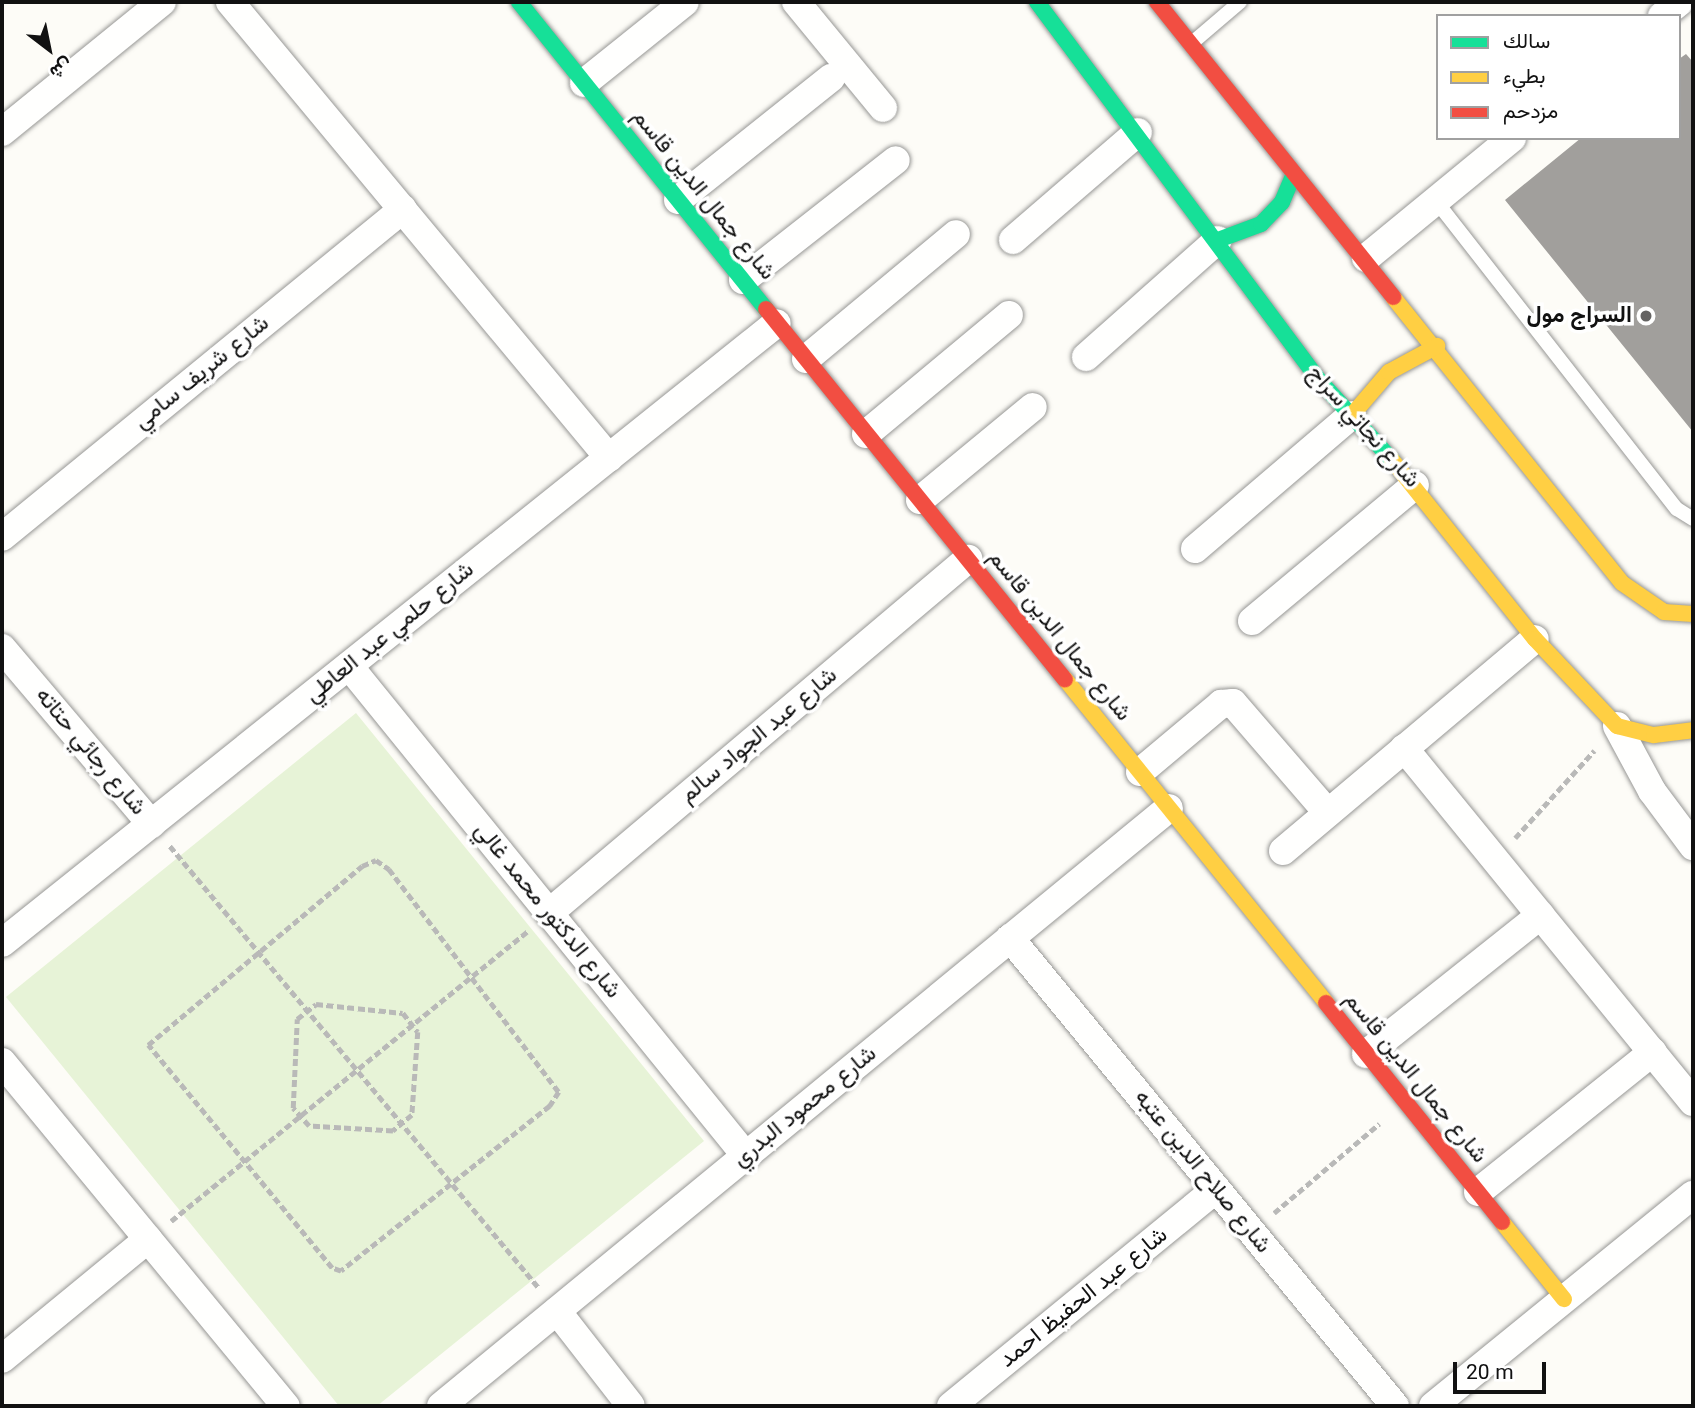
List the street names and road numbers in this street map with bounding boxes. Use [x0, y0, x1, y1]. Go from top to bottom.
street label: شارع جمال الدين قاسم [626, 104, 780, 286]
street label: شارع شريف سامي [129, 310, 275, 436]
street label: شارع نجاتي سراج [1301, 360, 1425, 494]
street label: شارع جمال الدين قاسم [982, 545, 1136, 727]
street label: شارع حلمي عبد العاطي [300, 556, 480, 710]
street label: شارع عبد الجواد سالم [675, 662, 843, 810]
street label: شارع رجائي حتاته [29, 683, 151, 821]
street label: شارع الدكتور محمد غالي [468, 818, 626, 1004]
street label: شارع جمال الدين قاسم [1338, 987, 1492, 1169]
street label: شارع محمود البدري [727, 1041, 883, 1173]
street label: شارع صلاح الدين عتبه [1128, 1085, 1276, 1259]
street label: شارع عبد الحفيظ احمد [994, 1222, 1174, 1374]

